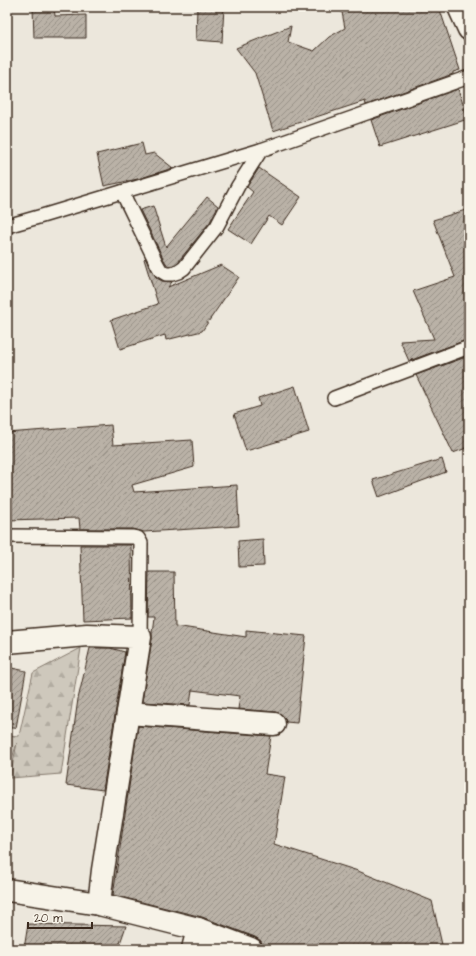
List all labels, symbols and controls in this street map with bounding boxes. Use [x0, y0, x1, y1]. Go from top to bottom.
scale bar [28, 904, 92, 930]
text: 20 m [34, 910, 63, 927]

